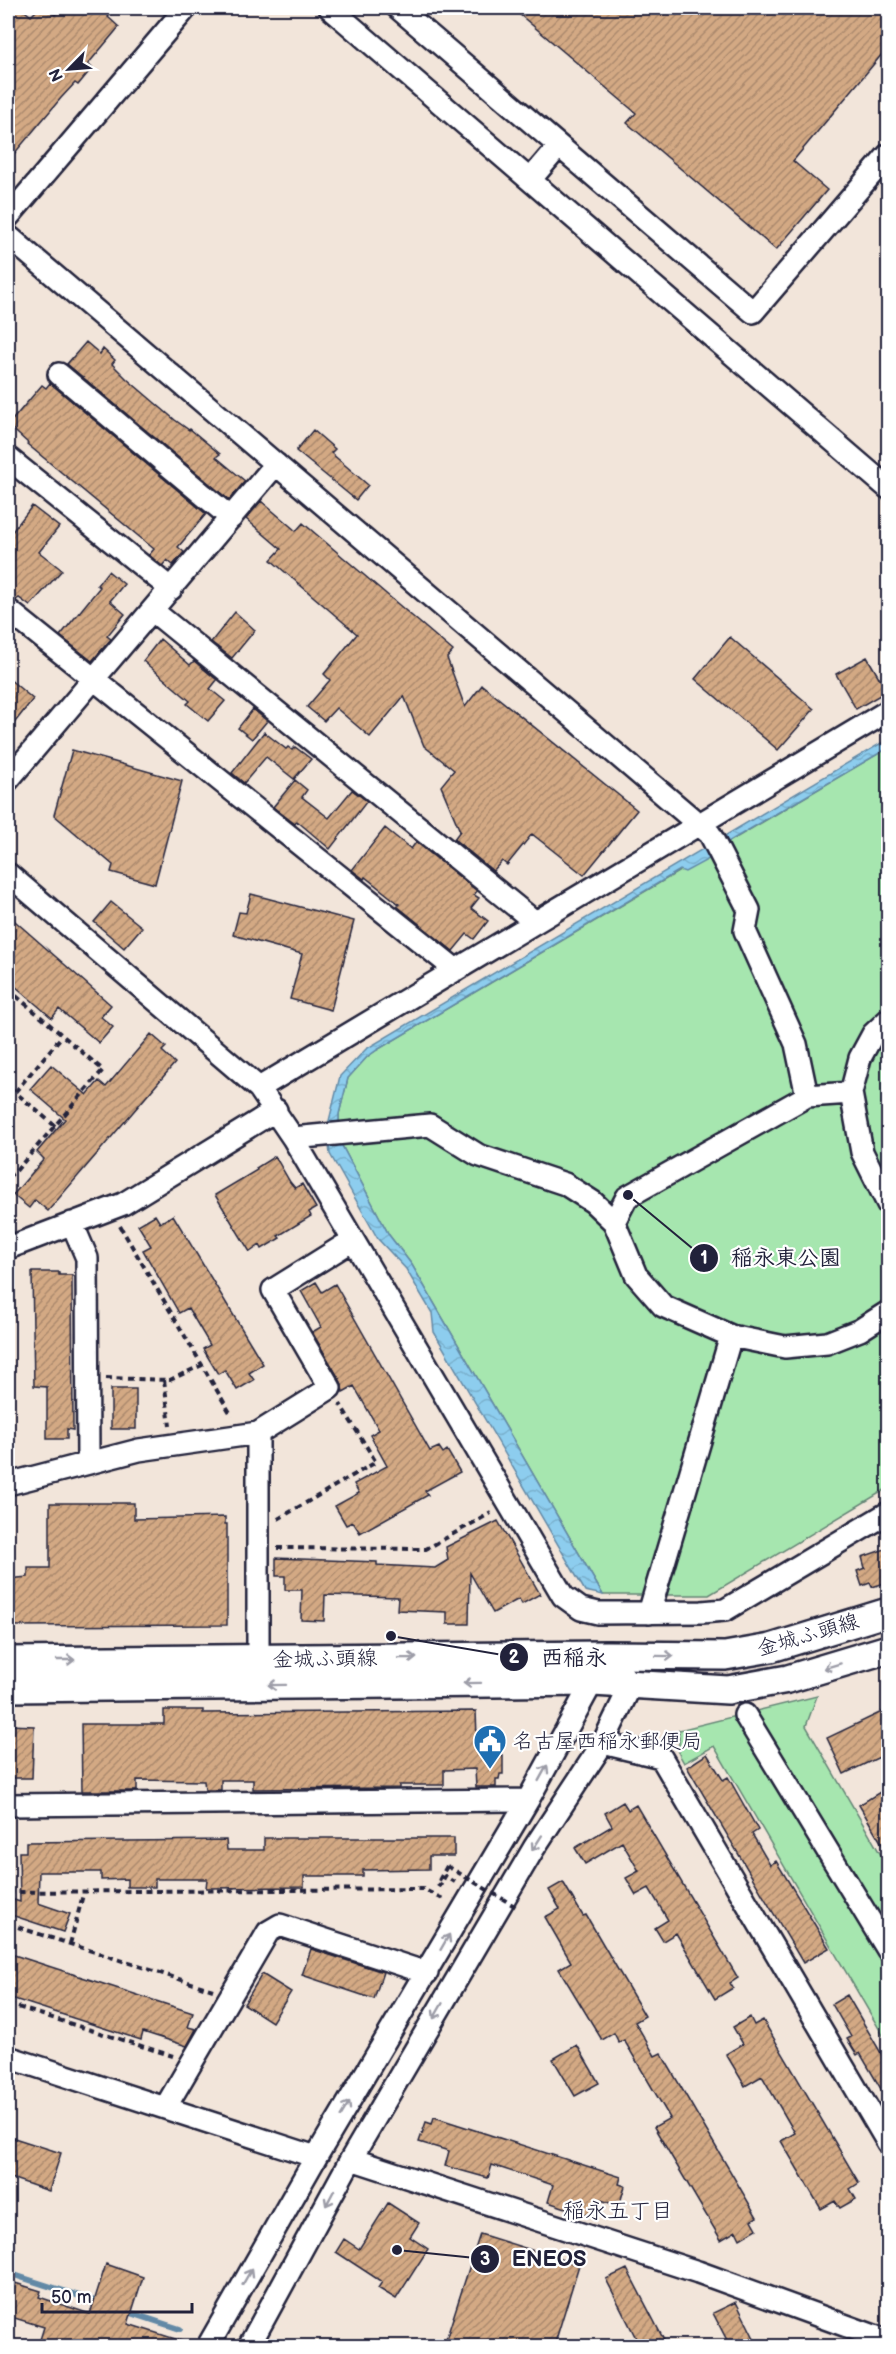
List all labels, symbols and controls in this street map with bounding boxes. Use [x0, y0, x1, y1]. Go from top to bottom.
north arrow [39, 39, 99, 99]
text: N [46, 65, 68, 84]
callout: 稲永東公園 [689, 1238, 853, 1278]
text: 稲永東公園 [731, 1245, 841, 1272]
text: 1 [700, 1248, 708, 1269]
street label: 金城ふ頭線 [754, 1609, 862, 1661]
callout: 西稲永 [499, 1637, 619, 1677]
text: 西稲永 [541, 1645, 607, 1672]
street label: 金城ふ頭線 [272, 1646, 378, 1672]
text: 2 [509, 1647, 520, 1668]
one-way arrow [655, 1650, 675, 1662]
one-way arrow [397, 1652, 417, 1663]
one-way arrow [55, 1654, 75, 1666]
one-way arrow [823, 1661, 842, 1672]
one-way arrow [462, 1678, 482, 1689]
one-way arrow [267, 1679, 287, 1691]
public building icon: 名古屋西稲永郵便局 [472, 1723, 508, 1770]
place label: 名古屋西稲永郵便局 [513, 1729, 702, 1754]
one-way arrow [537, 1765, 549, 1782]
one-way arrow [531, 1834, 543, 1851]
one-way arrow [440, 1934, 452, 1951]
one-way arrow [432, 2002, 444, 2019]
one-way arrow [339, 2101, 351, 2118]
one-way arrow [324, 2189, 336, 2206]
district label: 稲永五丁目 [563, 2198, 673, 2225]
callout: ENEOS [470, 2239, 598, 2279]
text: ENEOS [512, 2246, 586, 2273]
text: 3 [480, 2249, 490, 2270]
one-way arrow [242, 2269, 253, 2287]
scale bar [42, 2276, 192, 2314]
text: 50 m [51, 2287, 92, 2308]

